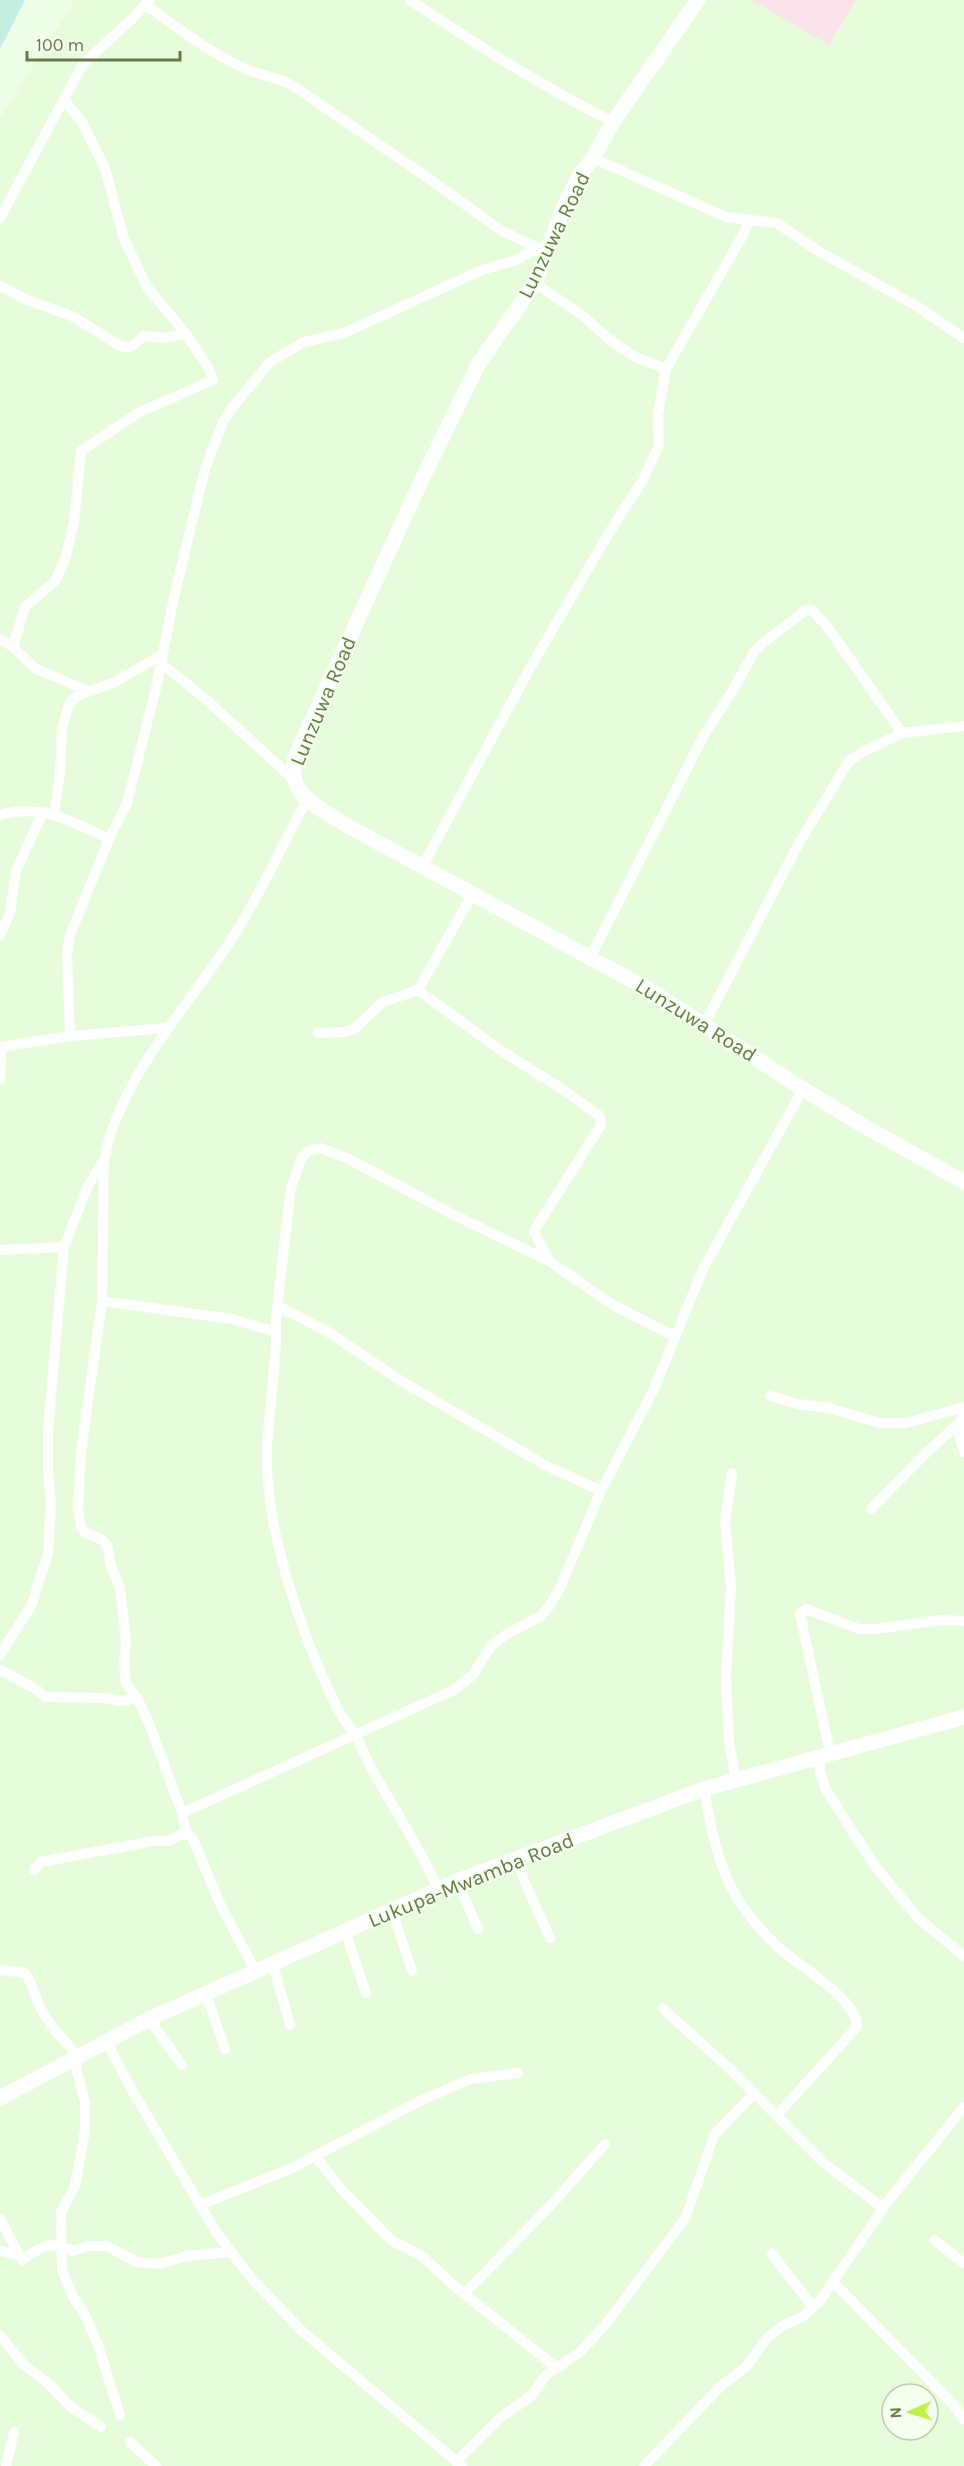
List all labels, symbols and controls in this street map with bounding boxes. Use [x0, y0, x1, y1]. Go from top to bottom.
scale bar [27, 24, 180, 62]
text: 100 m [36, 34, 84, 56]
street label: Lunzuwa Road [513, 168, 595, 302]
street label: Lunzuwa Road [285, 633, 361, 769]
street label: Lunzuwa Road [631, 973, 761, 1067]
street label: Lukupa-Mwamba Road [365, 1828, 577, 1932]
north arrow [880, 2382, 940, 2442]
text: N [886, 2407, 905, 2419]

